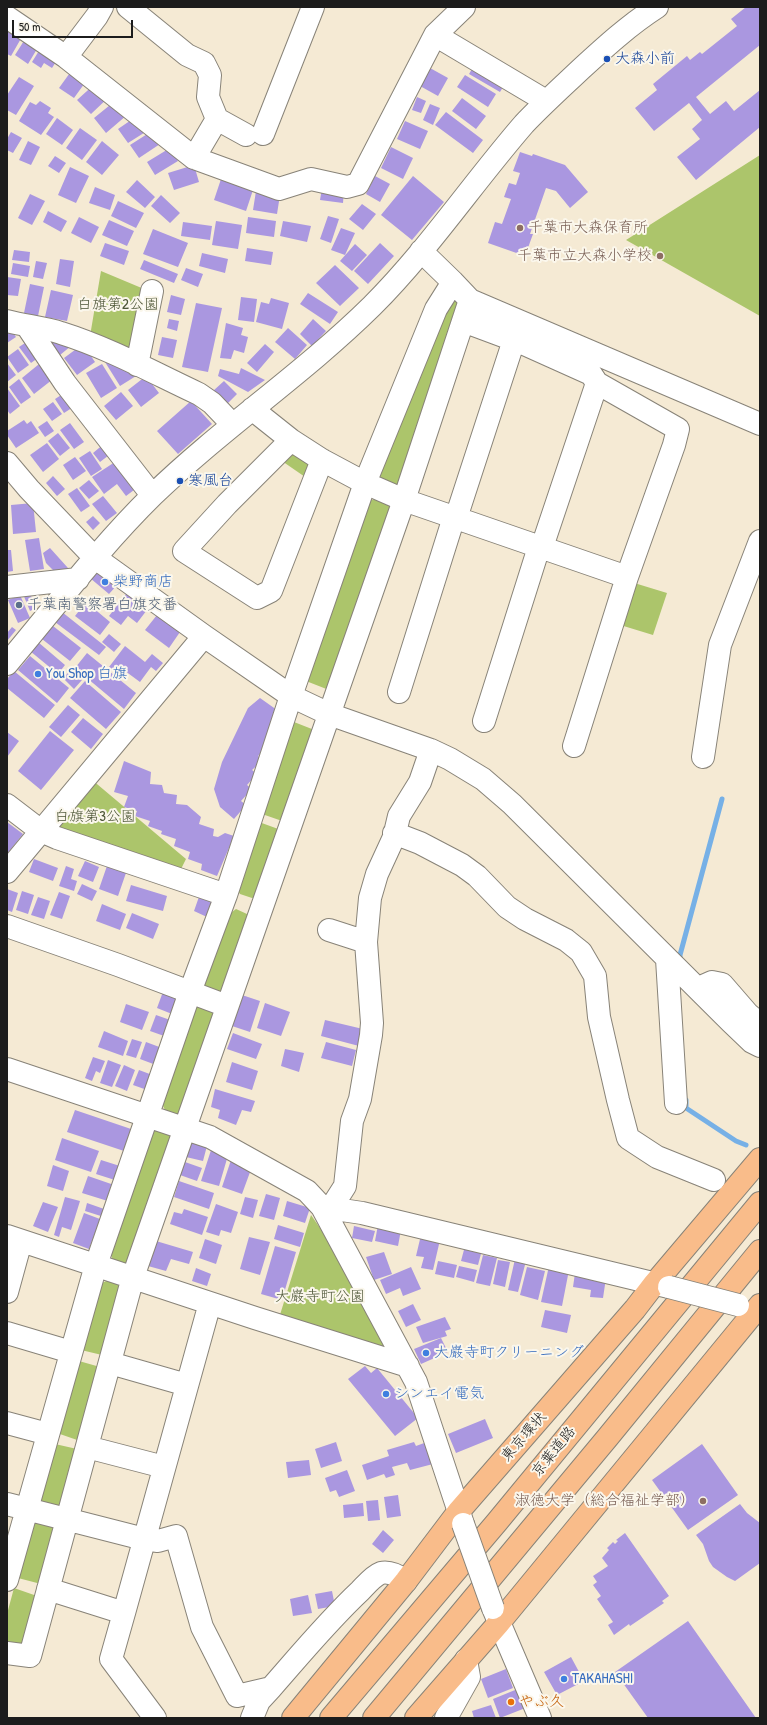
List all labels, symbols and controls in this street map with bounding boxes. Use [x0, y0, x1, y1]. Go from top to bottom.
scale bar [14, 12, 135, 38]
text: 50 m [19, 18, 40, 35]
place label: 大森小前 [615, 50, 675, 68]
marker: 大森小前 [602, 54, 612, 64]
place label: 千葉市大森保育所 [528, 219, 648, 237]
marker: 千葉市大森保育所 [515, 223, 525, 233]
place label: 千葉市立大森小学校 [517, 247, 652, 265]
marker: 千葉市立大森小学校 [655, 251, 665, 261]
park label: 白旗第2公園 [77, 296, 159, 314]
place label: 寒風台 [188, 472, 233, 490]
marker: 寒風台 [175, 476, 185, 486]
place label: 柴野商店 [113, 573, 173, 591]
marker: 柴野商店 [100, 577, 110, 587]
place label: 千葉南警察署白旗交番 [27, 596, 177, 614]
marker: 千葉南警察署白旗交番 [14, 600, 24, 610]
place label: You Shop 白旗 [46, 665, 127, 683]
marker: You Shop 白旗 [33, 669, 43, 679]
park label: 白旗第3公園 [54, 808, 136, 826]
park label: 大巌寺町公園 [275, 1288, 365, 1306]
place label: 大巌寺町クリーニング [434, 1344, 584, 1362]
marker: 大巌寺町クリーニング [421, 1348, 431, 1358]
place label: シンエイ電気 [394, 1385, 484, 1403]
marker: シンエイ電気 [381, 1389, 391, 1399]
street label: 東京環状 [498, 1408, 550, 1466]
street label: 京葉道路 [528, 1423, 580, 1481]
place label: 淑徳大学（総合福祉学部） [515, 1492, 695, 1510]
marker: 淑徳大学（総合福祉学部） [698, 1496, 708, 1506]
place label: TAKAHASHI [572, 1670, 633, 1688]
marker: TAKAHASHI [559, 1674, 569, 1684]
place label: やぶ久 [519, 1693, 564, 1711]
marker: やぶ久 [506, 1697, 516, 1707]

